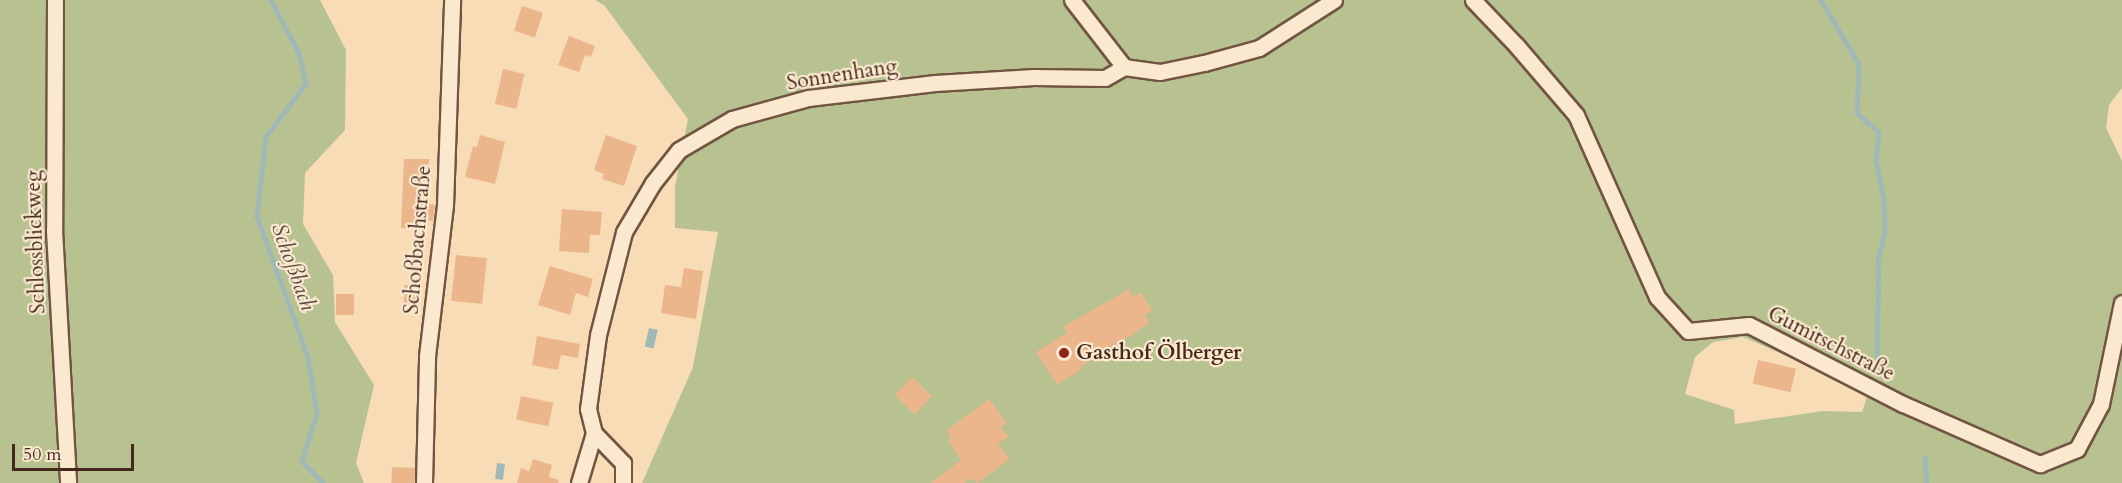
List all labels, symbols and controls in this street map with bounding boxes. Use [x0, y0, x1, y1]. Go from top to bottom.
street label: Sonnenhang [785, 54, 899, 96]
street label: Schoßbachstraße [399, 165, 437, 315]
street label: Schlossblickweg [21, 170, 51, 314]
water label: Schoßbach [265, 220, 321, 314]
street label: Gumitschstraße [1763, 301, 1899, 387]
place label: Gasthof Ölberger [1076, 340, 1241, 366]
marker: Gasthof Ölberger [1057, 346, 1071, 360]
scale bar [15, 432, 136, 470]
text: 50 m [23, 442, 62, 467]

